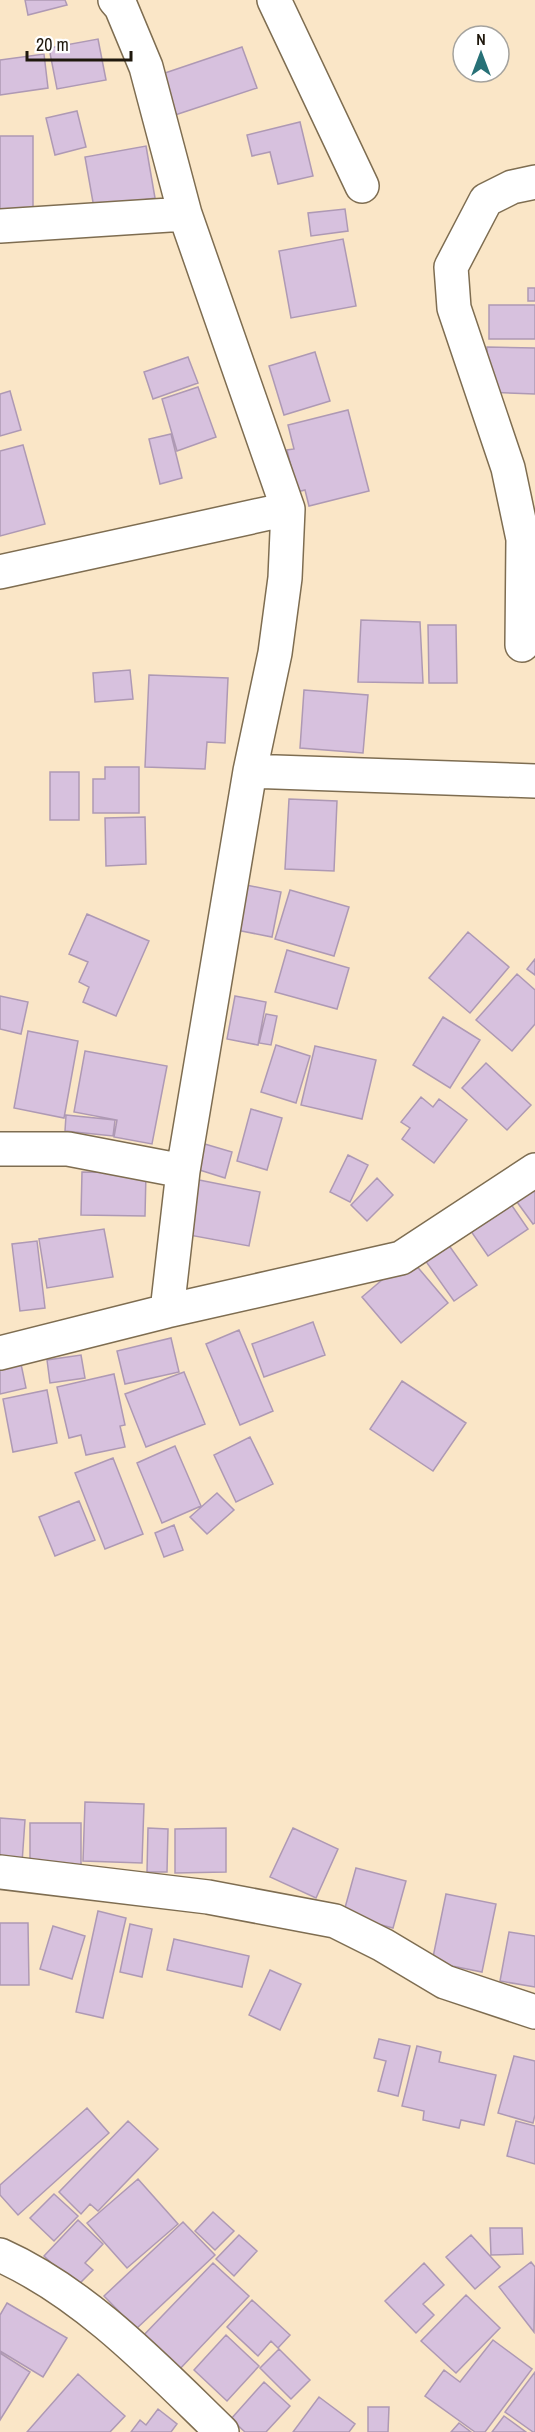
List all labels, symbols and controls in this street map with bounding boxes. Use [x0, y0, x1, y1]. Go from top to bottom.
scale bar [27, 24, 130, 62]
north arrow [451, 24, 511, 84]
text: N [476, 28, 486, 50]
text: 20 m [36, 32, 69, 57]

